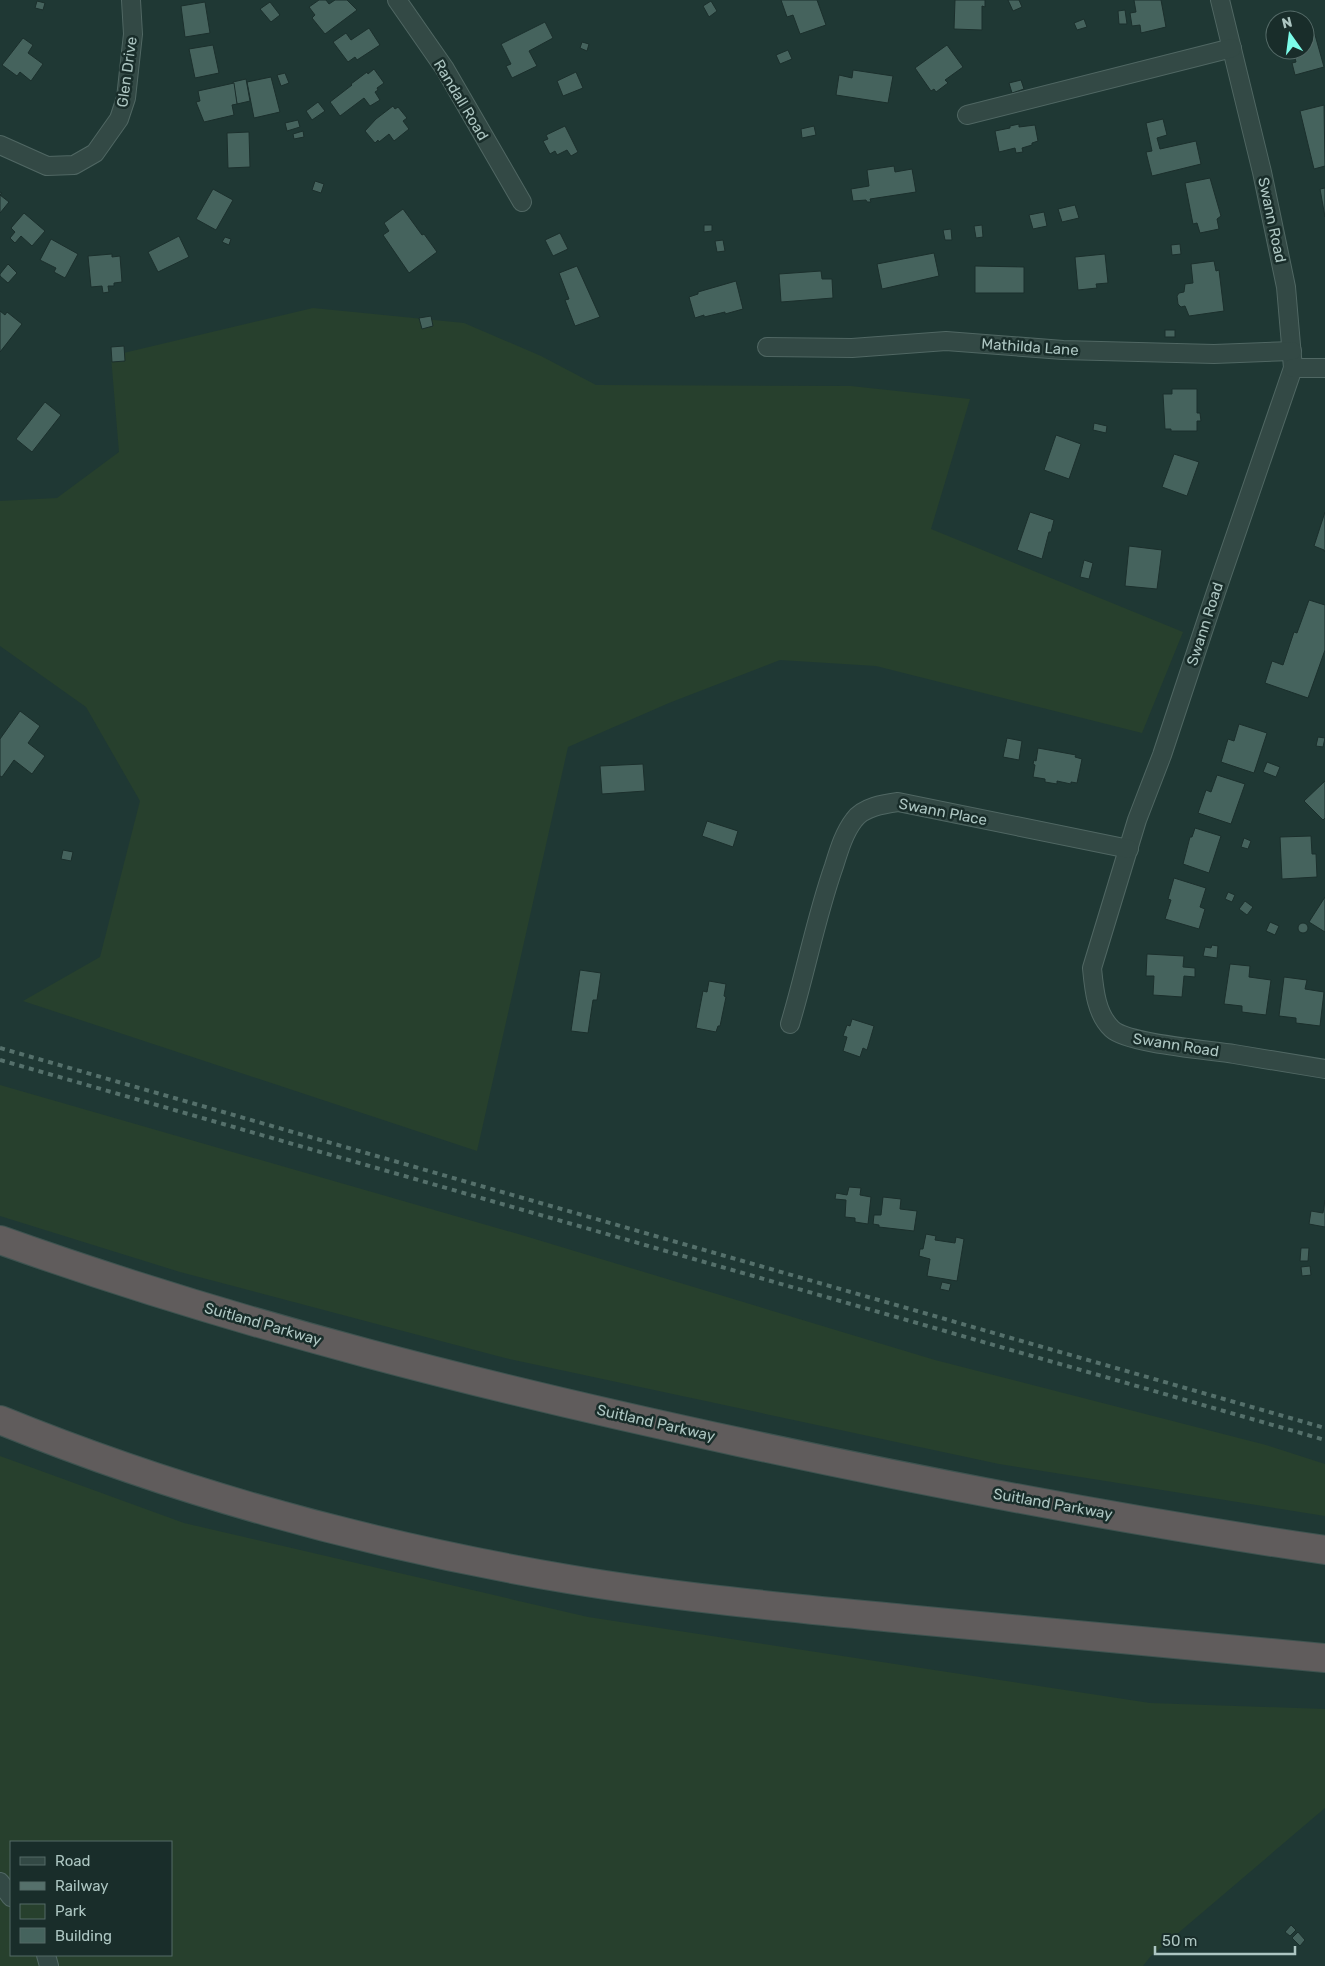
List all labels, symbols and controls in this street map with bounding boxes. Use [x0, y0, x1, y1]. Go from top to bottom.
north arrow [1265, 10, 1315, 60]
text: N [1280, 13, 1294, 32]
street label: Glen Drive [113, 36, 141, 108]
street label: Randall Road [430, 56, 492, 144]
street label: Swann Road [1254, 176, 1290, 264]
street label: Mathilda Lane [981, 335, 1079, 359]
street label: Swann Road [1183, 580, 1227, 668]
street label: Swann Place [897, 795, 989, 829]
street label: Swann Road [1132, 1029, 1220, 1061]
street label: Suitland Parkway [202, 1299, 324, 1349]
street label: Suitland Parkway [595, 1401, 717, 1445]
street label: Suitland Parkway [992, 1485, 1114, 1523]
legend [10, 1841, 172, 1956]
text: Road [55, 1852, 91, 1870]
text: Railway [55, 1877, 109, 1895]
text: Park [55, 1902, 86, 1920]
scale bar [1155, 1924, 1295, 1956]
text: Building [55, 1927, 112, 1945]
text: 50 m [1162, 1932, 1197, 1950]

